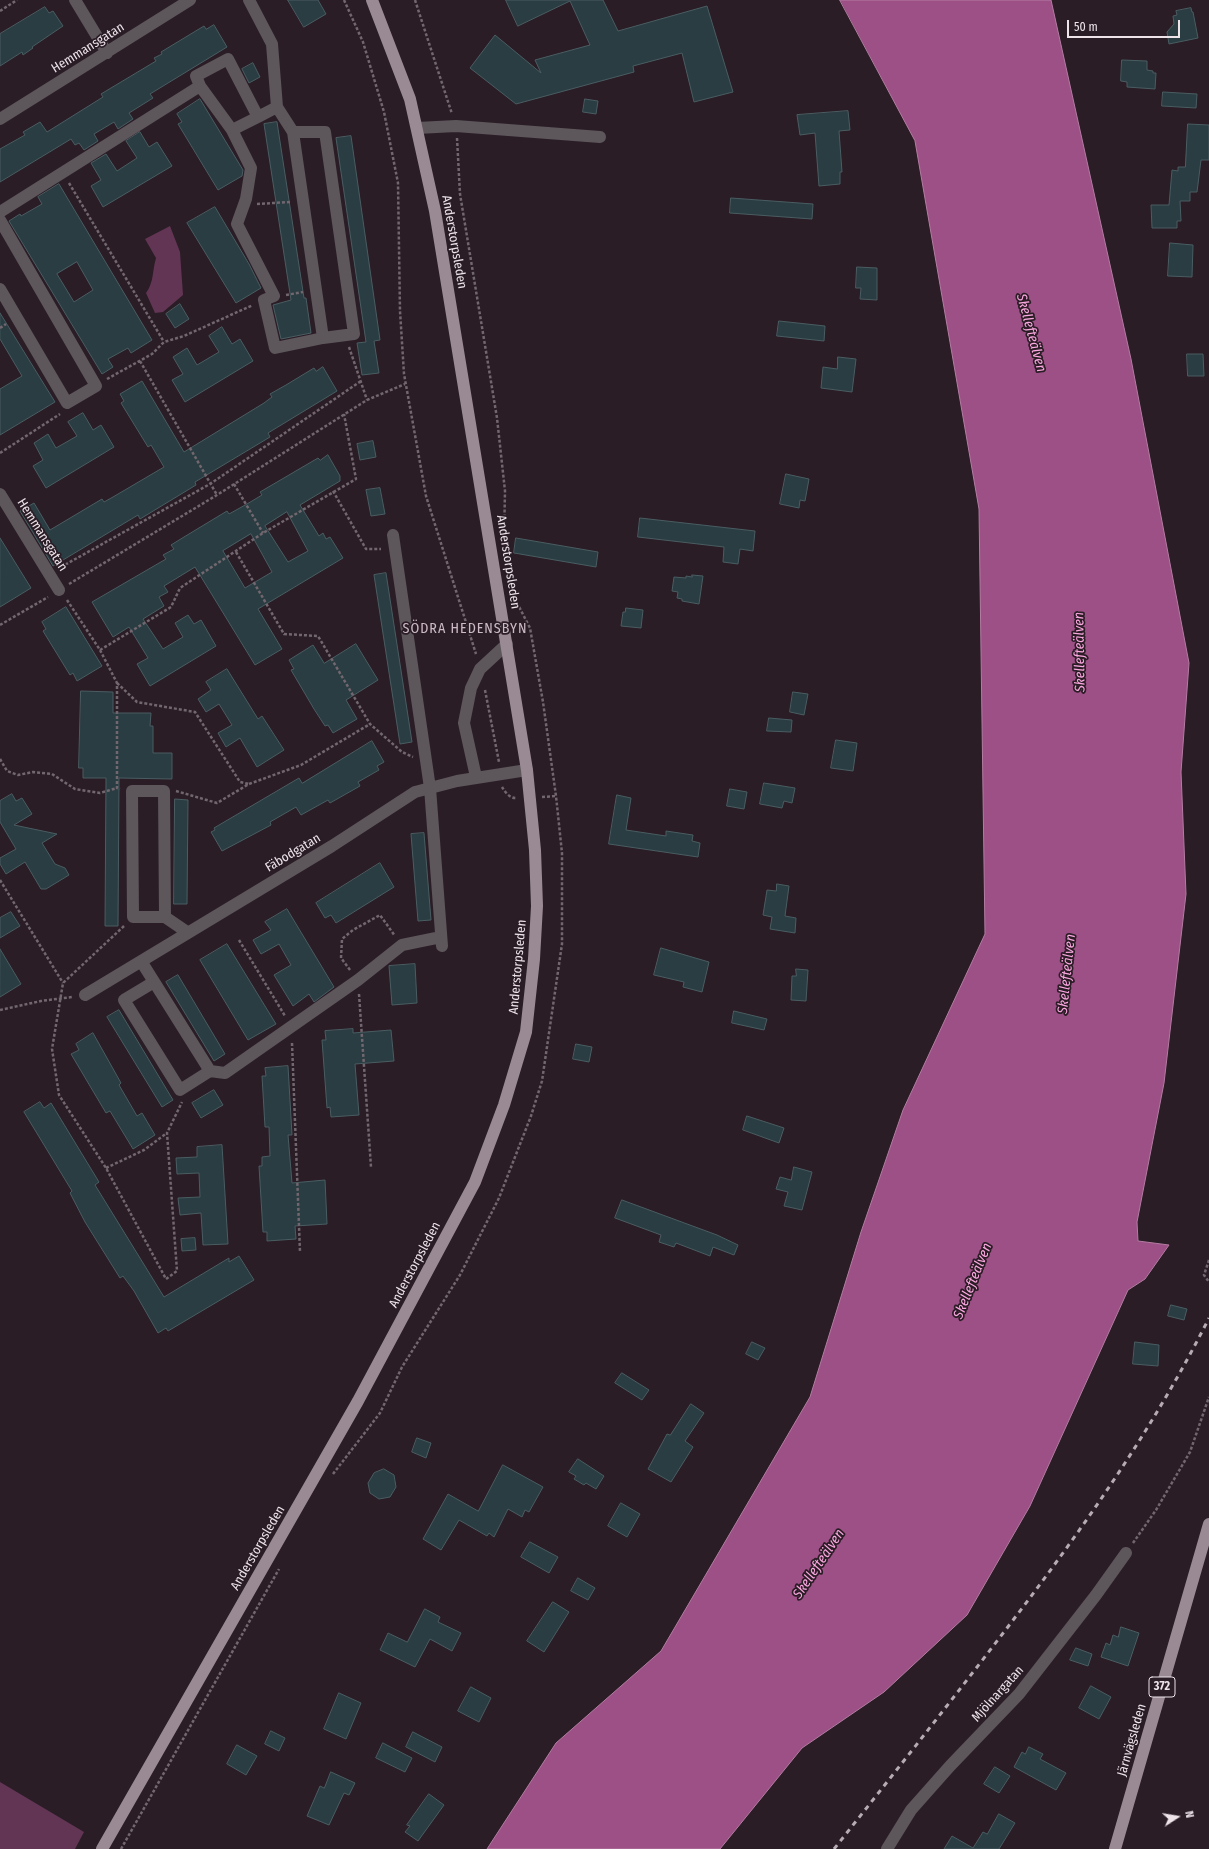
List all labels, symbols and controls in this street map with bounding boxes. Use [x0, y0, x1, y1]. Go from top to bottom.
scale bar [1069, 12, 1182, 38]
street label: Hemmansgatan [49, 19, 127, 77]
text: 50 m [1074, 20, 1098, 34]
street label: Anderstorpsleden [438, 194, 470, 290]
water label: Skellefteälven [1013, 292, 1049, 374]
street label: Hemmansgatan [13, 496, 71, 574]
street label: Anderstorpsleden [493, 514, 523, 610]
water label: Skellefteälven [1071, 612, 1089, 692]
district label: SÖDRA HEDENSBYN [402, 621, 528, 637]
street label: Fäbodgatan [263, 830, 323, 876]
street label: Anderstorpsleden [506, 919, 530, 1015]
water label: Skellefteälven [1054, 933, 1080, 1015]
street label: Anderstorpsleden [386, 1219, 444, 1311]
water label: Skellefteälven [950, 1241, 996, 1321]
street label: Anderstorpsleden [228, 1503, 288, 1593]
water label: Skellefteälven [790, 1526, 848, 1602]
street label: Mjölnargatan [969, 1663, 1027, 1725]
road number: 372 [1149, 1677, 1175, 1697]
street label: Järnvägsleden [1114, 1702, 1150, 1778]
north arrow [1157, 1797, 1197, 1837]
text: N [1182, 1810, 1196, 1819]

